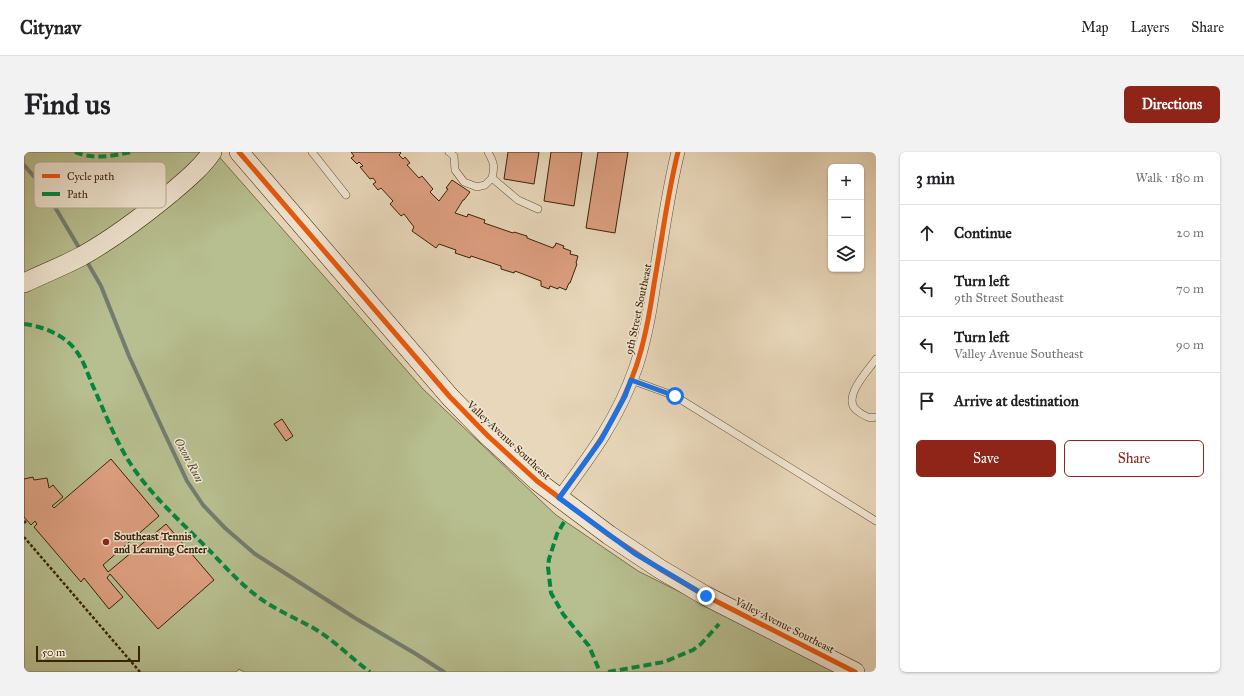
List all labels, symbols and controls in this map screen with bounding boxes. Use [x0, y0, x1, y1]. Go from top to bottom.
text: Citynav [20, 16, 81, 39]
text: Map [1081, 19, 1109, 36]
text: Layers [1131, 19, 1169, 36]
text: Share [1191, 19, 1224, 36]
button: Directions [1124, 86, 1220, 123]
text: Find us [24, 87, 110, 122]
legend [34, 162, 166, 208]
map controls [828, 164, 864, 272]
button: + [828, 164, 864, 200]
text: 3 min [916, 168, 955, 189]
text: Cycle path [67, 170, 114, 183]
text: Walk · 180 m [1135, 170, 1204, 186]
text: Path [67, 188, 88, 201]
button: − [828, 200, 864, 236]
icon: ahead [916, 222, 938, 244]
text: Continue [954, 224, 1012, 242]
text: 20 m [1176, 225, 1204, 241]
button: layers [828, 236, 864, 272]
street label: 9th Street Southeast [622, 262, 655, 356]
text: Turn left [954, 272, 1010, 290]
icon: left [916, 278, 938, 300]
text: 70 m [1176, 281, 1204, 297]
text: 9th Street Southeast [954, 290, 1064, 306]
text: Turn left [954, 328, 1010, 346]
icon: left [916, 334, 938, 356]
text: 90 m [1176, 337, 1204, 353]
text: Valley Avenue Southeast [954, 346, 1084, 362]
route start [666, 387, 684, 405]
icon: arrive [916, 390, 938, 412]
text: Arrive at destination [954, 392, 1079, 410]
street label: Valley Avenue Southeast [463, 398, 553, 483]
water label: Oxon Run [171, 435, 207, 485]
button: Save [916, 440, 1056, 477]
button: Share [1064, 440, 1204, 477]
place label: Southeast Tennis and Learning Center [114, 530, 208, 556]
marker: Southeast Tennis and Learning Center [101, 537, 111, 547]
route end [697, 587, 715, 605]
street label: Valley Avenue Southeast [732, 594, 837, 656]
scale bar [36, 644, 140, 663]
text: 50 m [42, 646, 65, 659]

